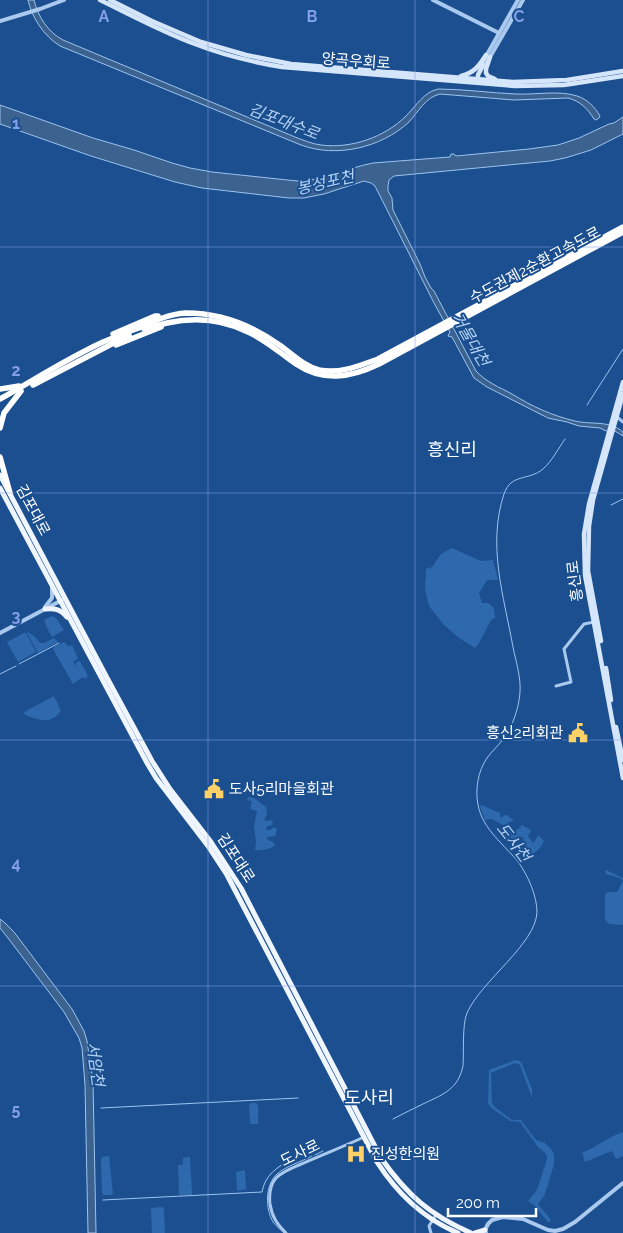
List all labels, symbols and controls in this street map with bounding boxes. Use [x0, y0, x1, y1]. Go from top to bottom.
text: A [99, 7, 110, 26]
text: B [307, 7, 318, 26]
text: C [514, 7, 525, 26]
street label: 양곡우회로 [321, 50, 391, 72]
water label: 김포대수로 [246, 99, 323, 144]
text: 1 [12, 114, 20, 133]
water label: 봉성포천 [294, 166, 358, 198]
street label: 수도권제2순환고속도로 [466, 223, 604, 307]
water label: 거물대천 [448, 309, 495, 371]
text: 2 [11, 361, 21, 380]
district label: 흥신리 [427, 439, 477, 460]
street label: 김포대로 [12, 481, 54, 539]
street label: 흥신로 [564, 559, 586, 603]
text: 3 [12, 607, 21, 626]
public building icon: 흥신2리회관 [567, 722, 589, 744]
place label: 흥신2리회관 [486, 724, 563, 742]
public building icon: 도사5리마을회관 [203, 778, 225, 800]
place label: 도사5리마을회관 [229, 780, 334, 798]
water label: 도사천 [493, 819, 536, 867]
street label: 김포대로 [213, 830, 259, 886]
text: 4 [11, 854, 21, 873]
water label: 서암천 [83, 1041, 108, 1090]
district label: 도사리 [344, 1087, 394, 1108]
text: 5 [12, 1100, 21, 1119]
street label: 도사로 [277, 1136, 323, 1170]
hospital icon: 진성한의원 [345, 1143, 367, 1165]
place label: 진성한의원 [371, 1145, 440, 1163]
scale bar [448, 1186, 536, 1218]
text: 200 m [456, 1194, 500, 1212]

